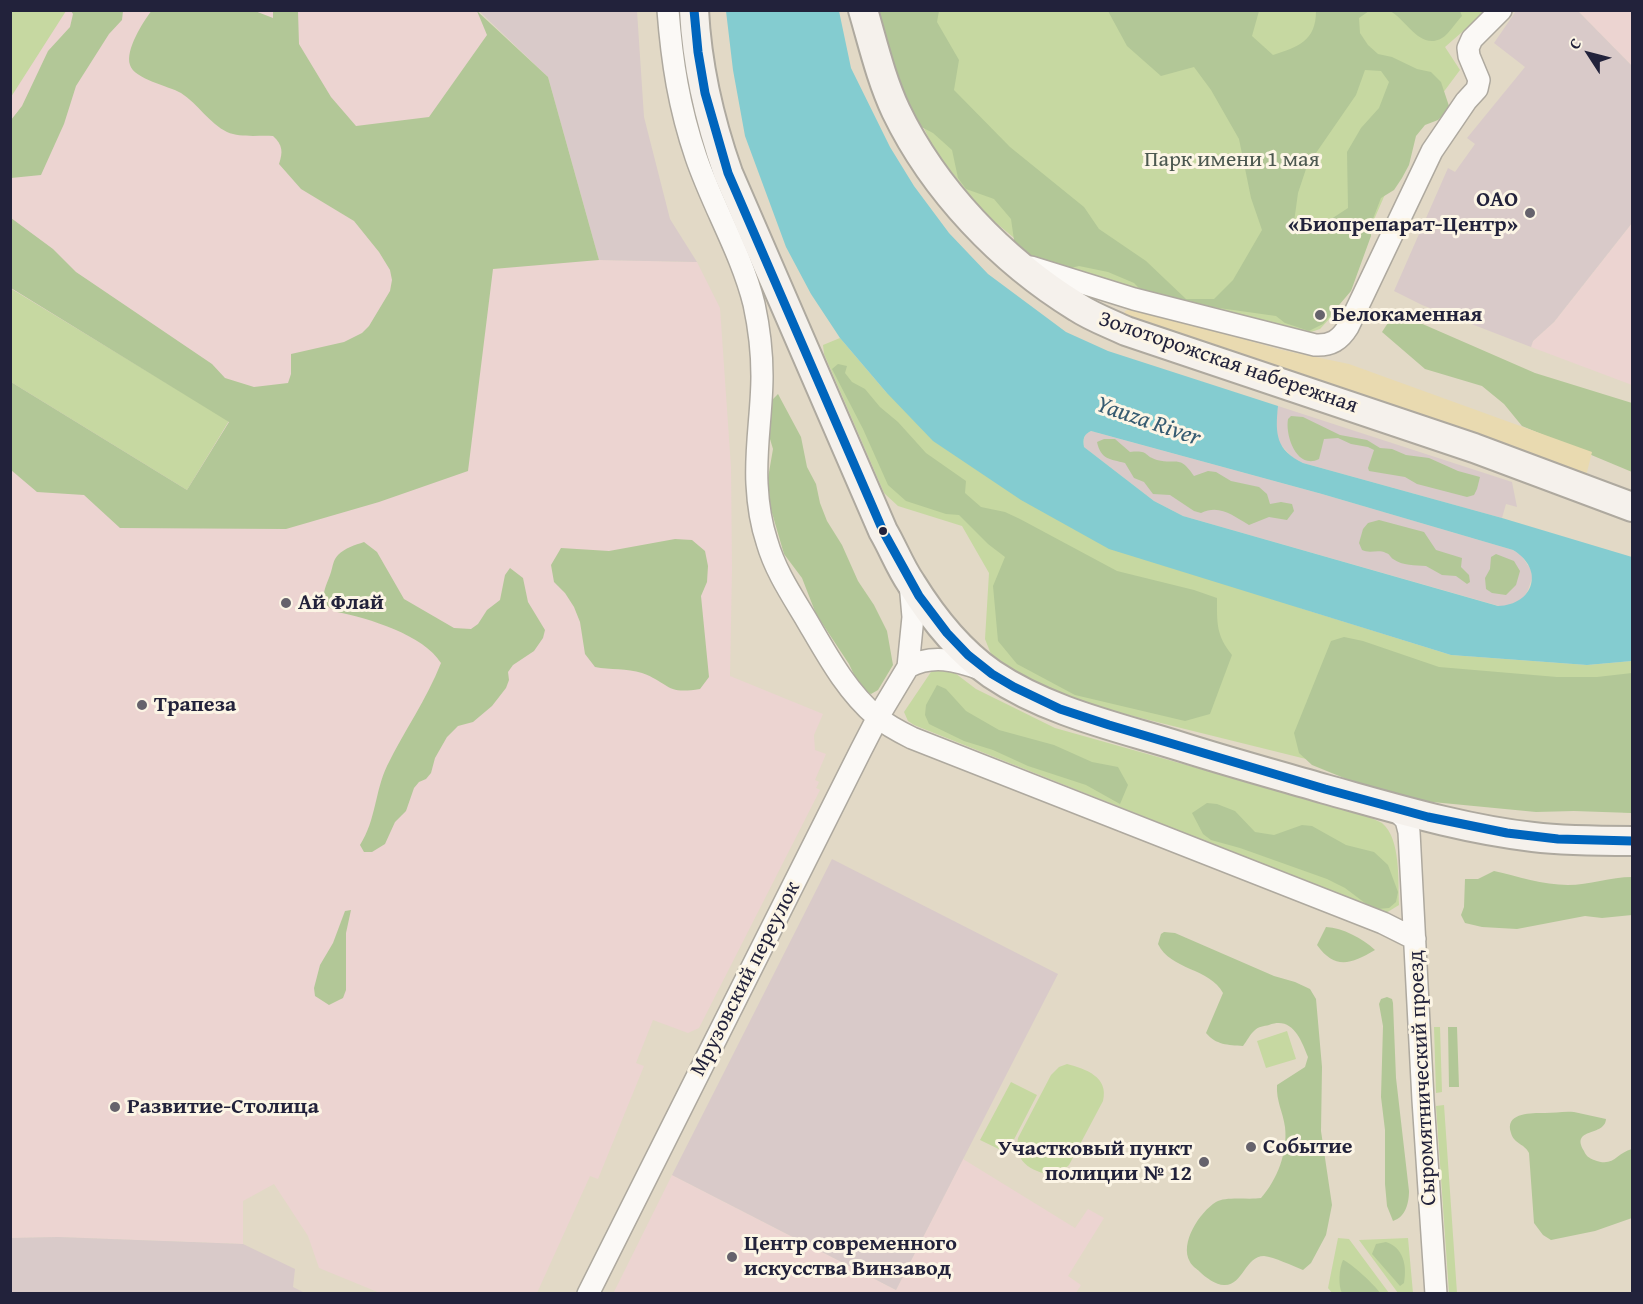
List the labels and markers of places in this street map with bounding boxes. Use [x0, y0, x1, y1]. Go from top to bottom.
place label: ОАО «Биопрепарат-Центр» [1288, 187, 1518, 238]
marker: ОАО «Биопрепарат-Центр» [1523, 206, 1537, 220]
place label: Белокаменная [1332, 302, 1482, 328]
marker: Белокаменная [1313, 308, 1327, 322]
unlabelled marker [877, 525, 889, 537]
place label: Ай Флай [298, 590, 384, 616]
marker: Ай Флай [279, 596, 293, 610]
place label: Трапеза [154, 692, 236, 718]
marker: Трапеза [135, 698, 149, 712]
place label: Развитие-Столица [127, 1094, 319, 1120]
marker: Развитие-Столица [108, 1100, 122, 1114]
place label: Событие [1263, 1134, 1353, 1160]
place label: Участковый пункт полиции № 12 [998, 1136, 1192, 1188]
marker: Событие [1244, 1140, 1258, 1154]
marker: Участковый пункт полиции № 12 [1197, 1155, 1211, 1169]
place label: Центр современного искусства Винзавод [744, 1231, 957, 1282]
marker: Центр современного искусства Винзавод [725, 1250, 739, 1264]

